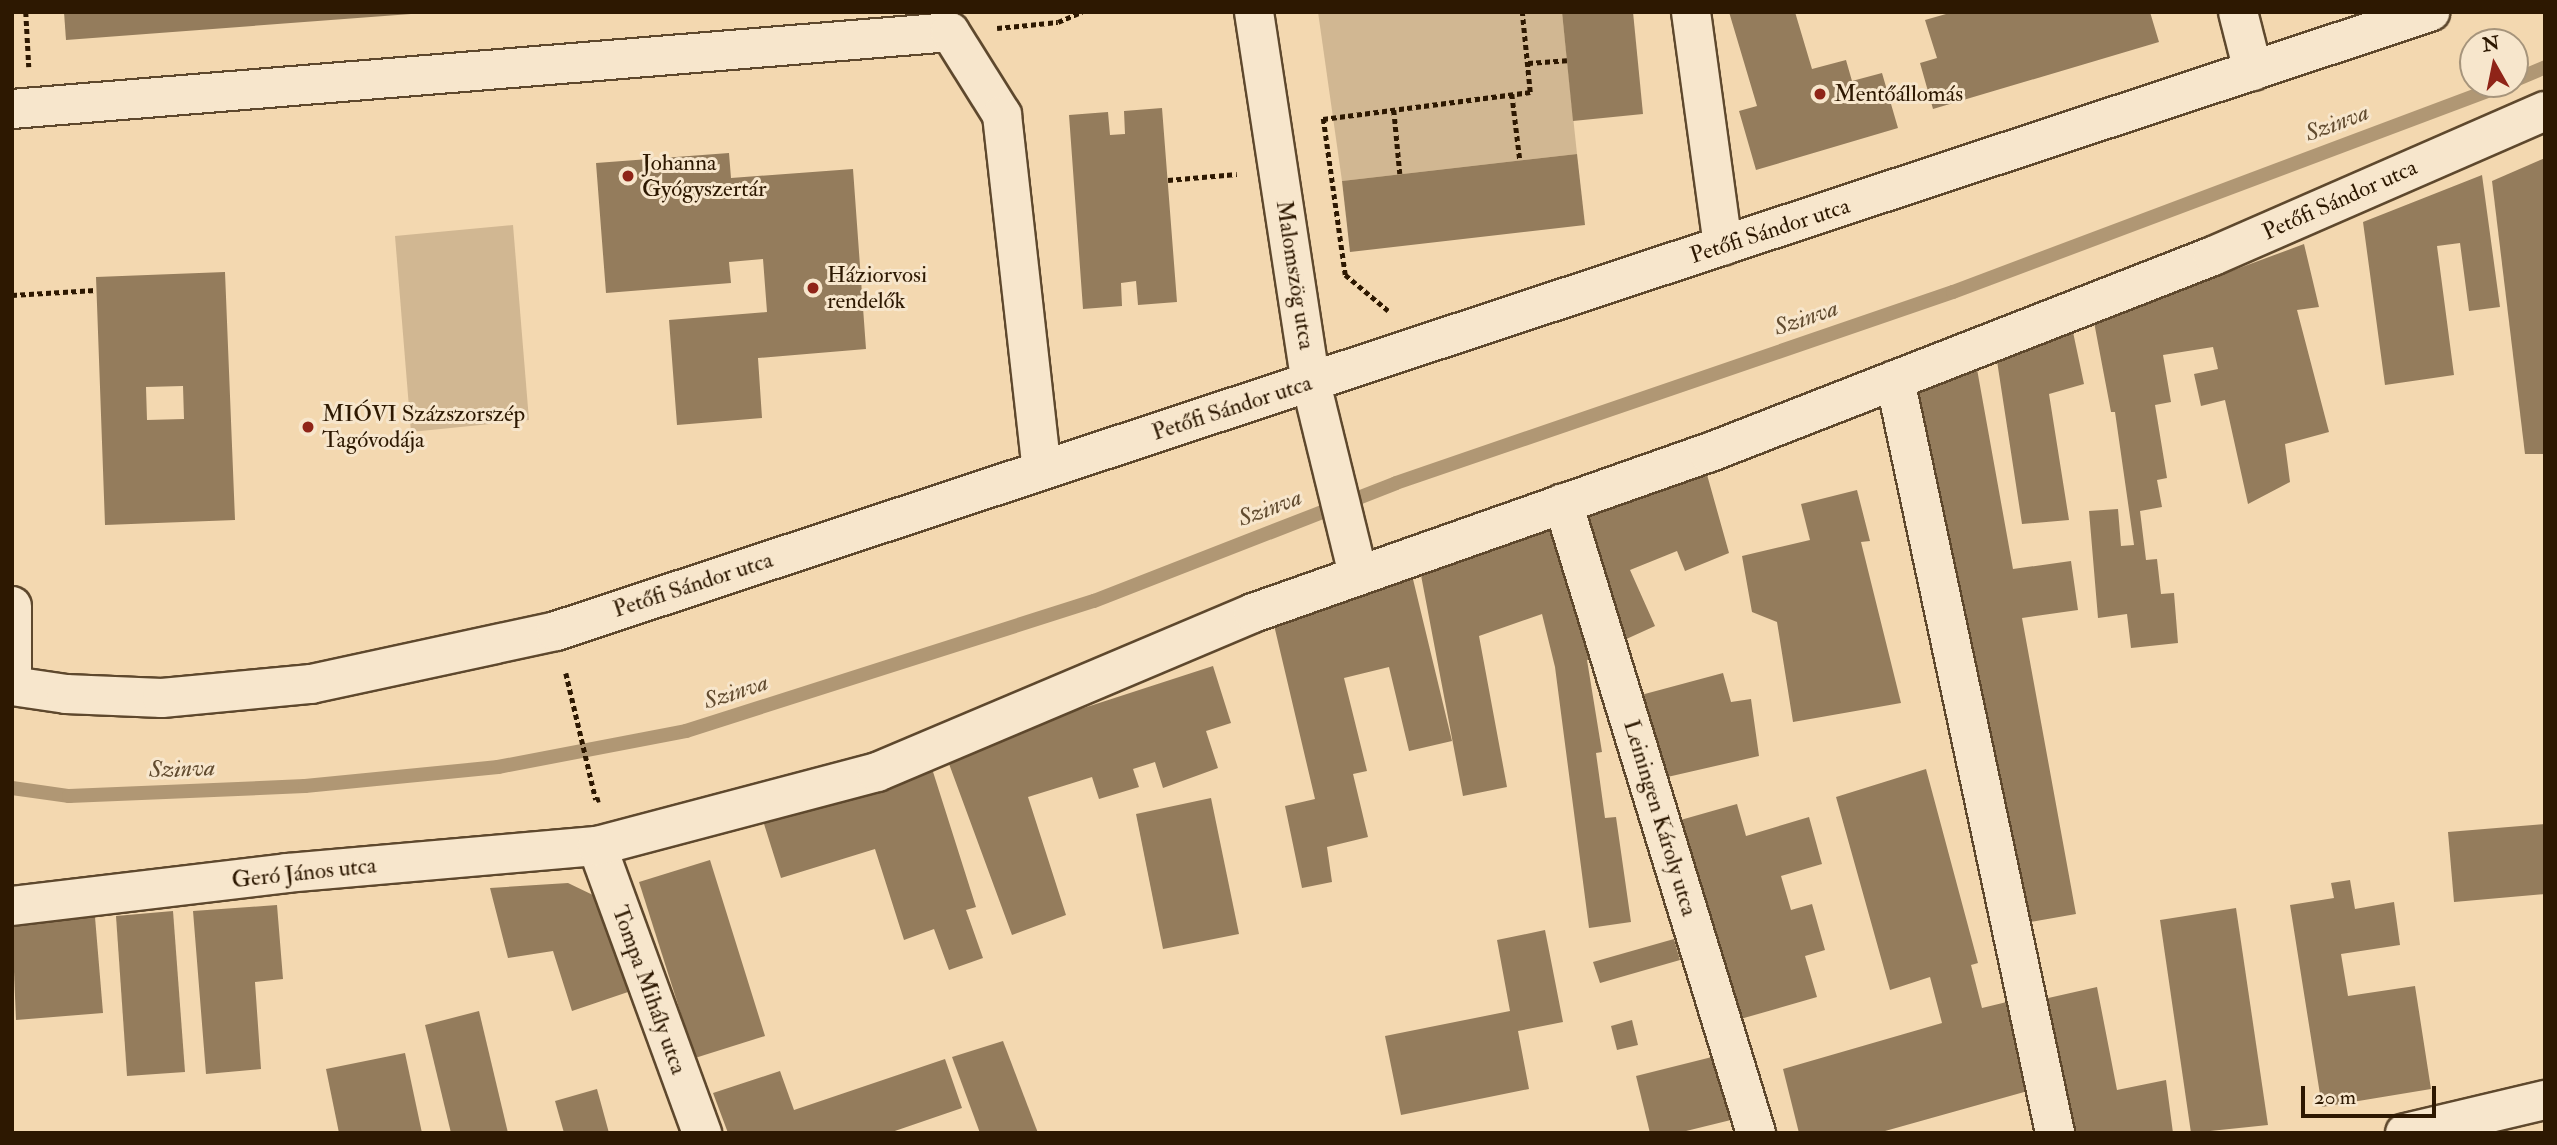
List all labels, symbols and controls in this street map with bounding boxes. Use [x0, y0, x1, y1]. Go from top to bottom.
north arrow [2459, 28, 2529, 98]
text: N [2481, 31, 2501, 57]
place label: Mentőállomás [1834, 80, 1963, 108]
marker: Mentőállomás [1812, 86, 1828, 102]
water label: Szinva [2301, 98, 2373, 148]
place label: Johanna Gyógyszertár [642, 149, 767, 203]
street label: Petőfi Sándor utca [2258, 154, 2422, 246]
marker: Johanna Gyógyszertár [620, 168, 636, 184]
street label: Petőfi Sándor utca [1687, 192, 1853, 270]
street label: Malomszög utca [1270, 199, 1320, 351]
place label: Háziorvosi rendelők [827, 261, 927, 315]
marker: Háziorvosi rendelők [805, 280, 821, 296]
water label: Szinva [1770, 294, 1842, 342]
street label: Petőfi Sándor utca [1149, 369, 1315, 447]
place label: MIÓVI Százszorszép Tagóvodája [322, 400, 525, 454]
marker: MIÓVI Százszorszép Tagóvodája [300, 419, 316, 435]
water label: Szinva [1234, 483, 1306, 533]
street label: Petőfi Sándor utca [610, 546, 776, 624]
water label: Szinva [700, 668, 772, 716]
street label: Leiningen Károly utca [1617, 717, 1703, 919]
water label: Szinva [149, 753, 215, 785]
street label: Geró János utca [230, 852, 378, 894]
street label: Tompa Mihály utca [606, 902, 692, 1078]
scale bar [2305, 1072, 2440, 1116]
text: 20 m [2314, 1084, 2356, 1111]

